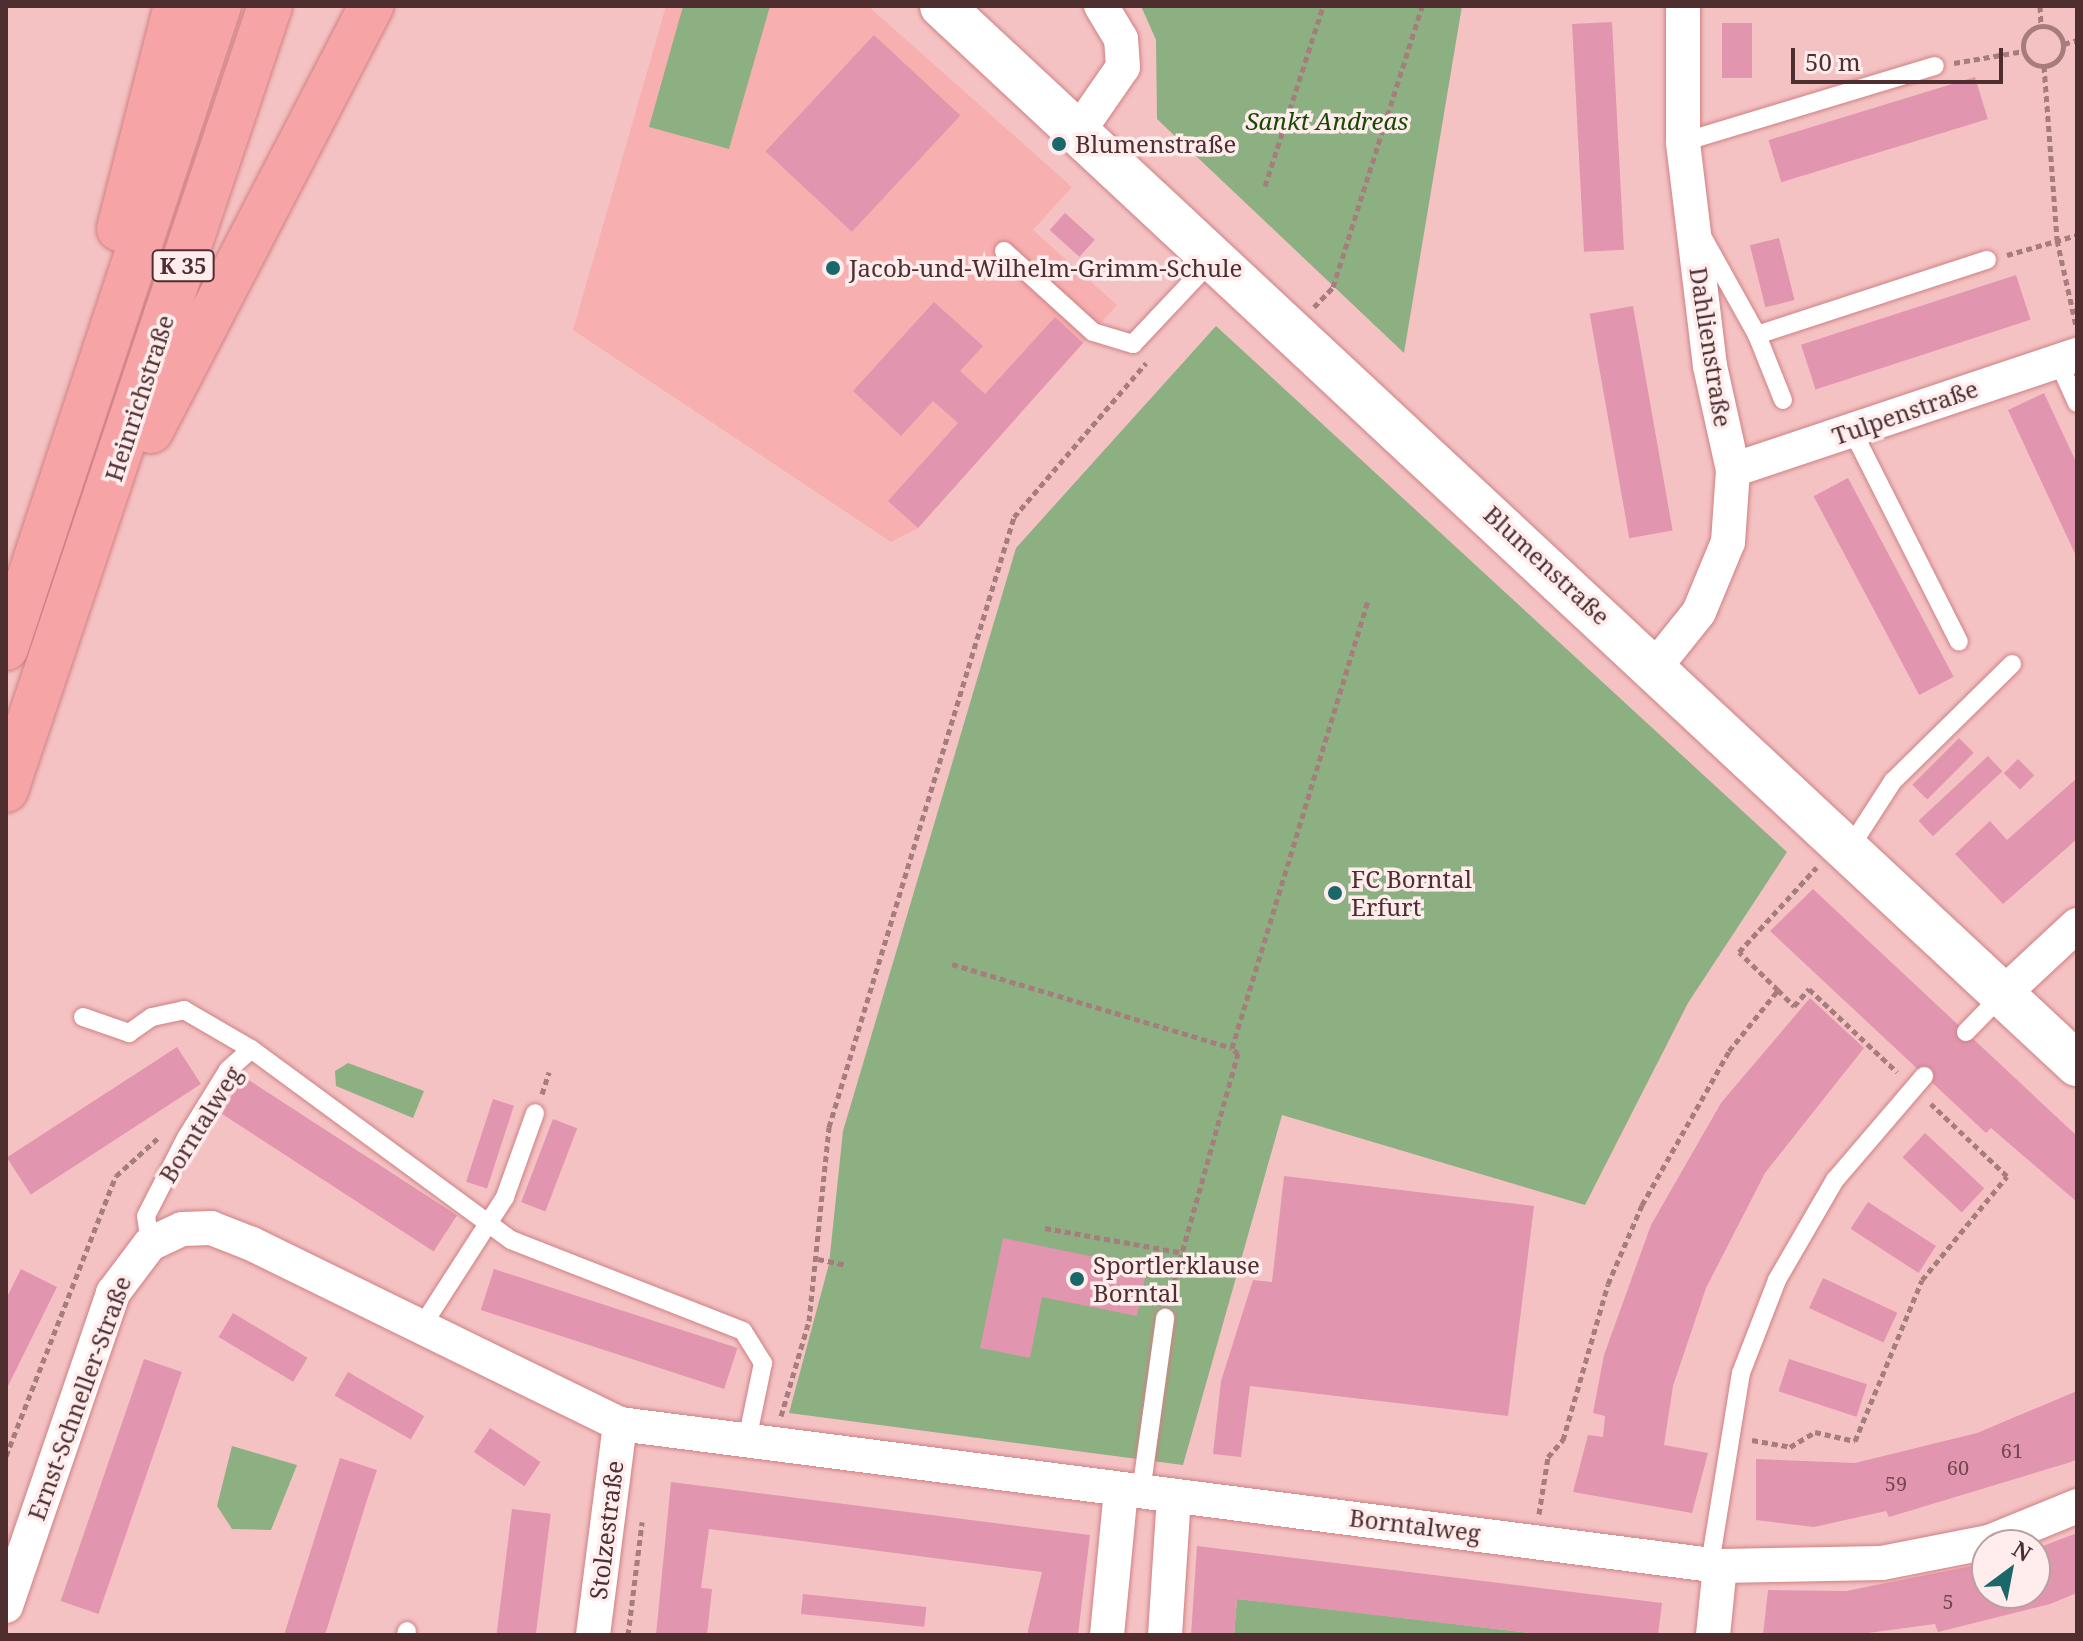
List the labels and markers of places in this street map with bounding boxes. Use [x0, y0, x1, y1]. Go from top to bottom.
place label: Blumenstraße [1075, 130, 1236, 158]
marker: Blumenstraße [1050, 135, 1068, 153]
place label: Jacob-und-Wilhelm-Grimm-Schule [849, 254, 1242, 282]
marker: Jacob-und-Wilhelm-Grimm-Schule [824, 259, 842, 277]
place label: FC Borntal Erfurt [1351, 865, 1472, 921]
marker: FC Borntal Erfurt [1326, 884, 1344, 902]
place label: Sportlerklause Borntal [1093, 1251, 1260, 1307]
marker: Sportlerklause Borntal [1068, 1270, 1086, 1288]

